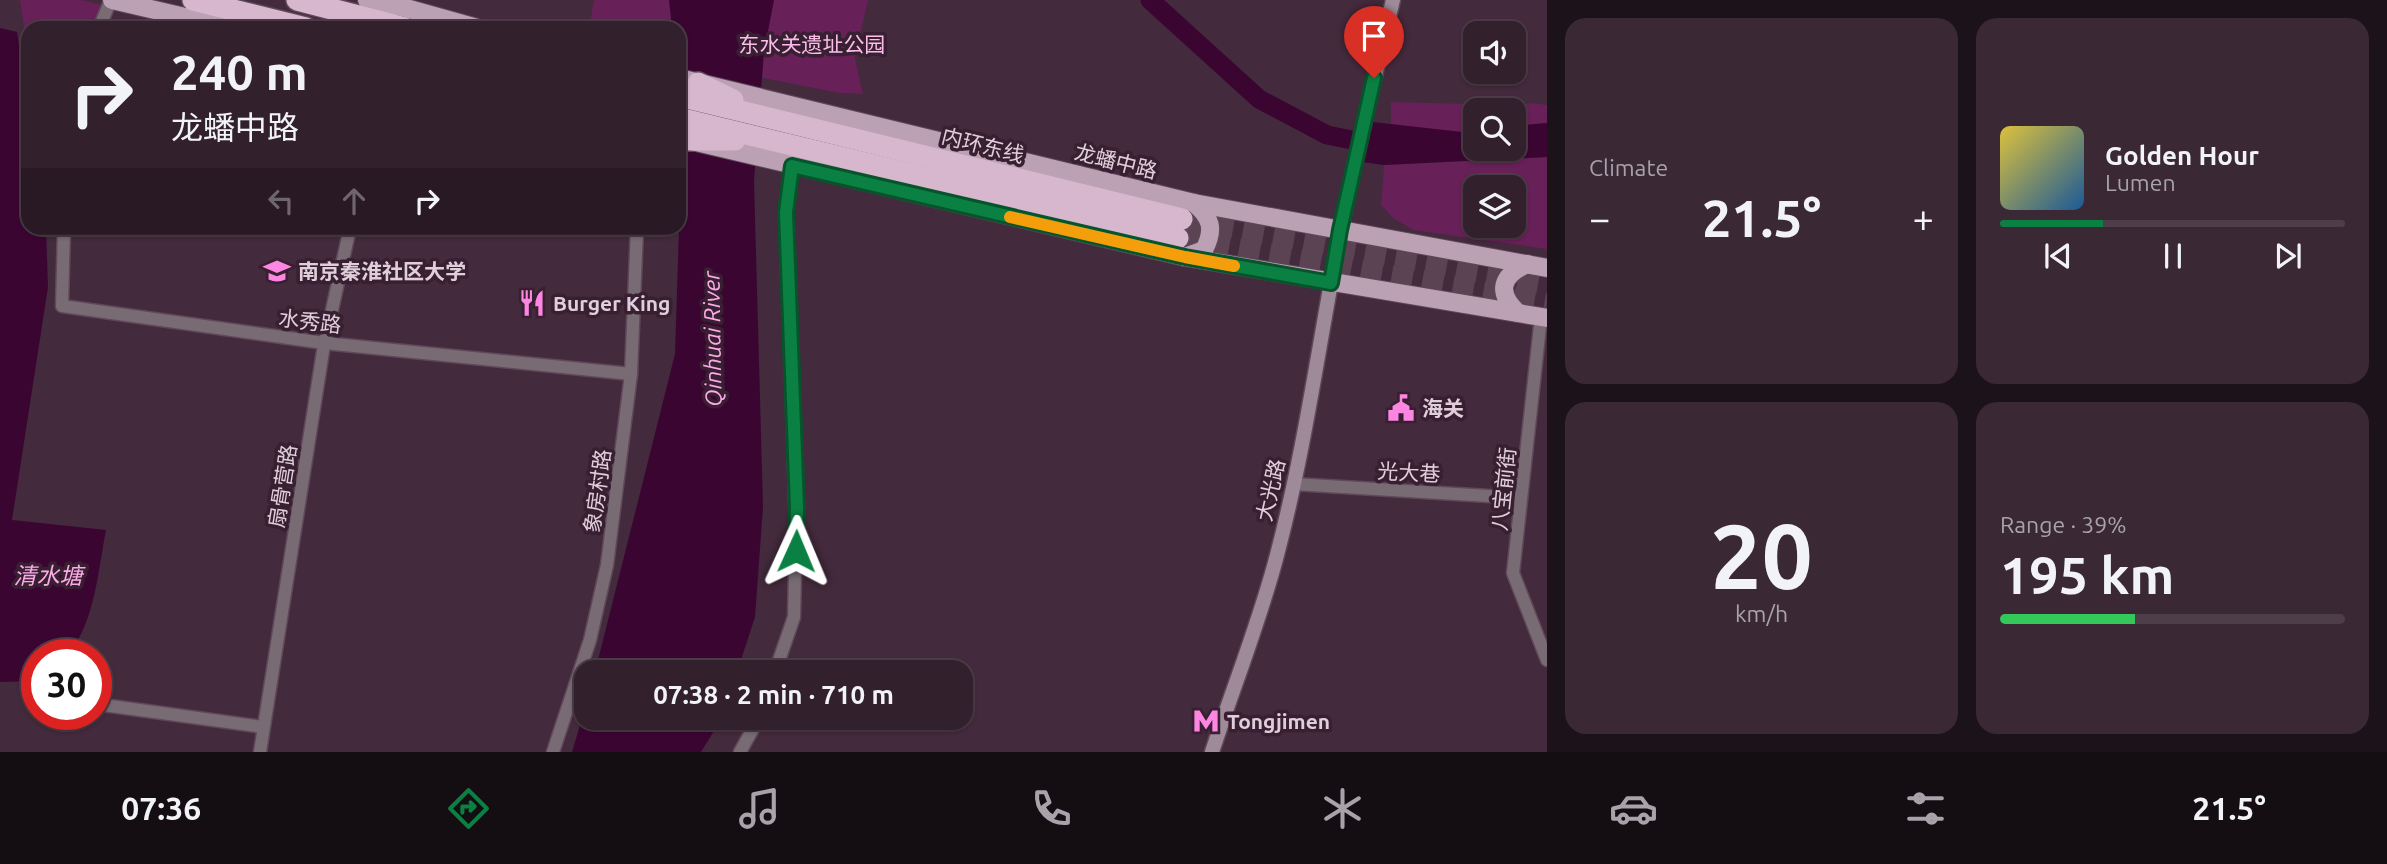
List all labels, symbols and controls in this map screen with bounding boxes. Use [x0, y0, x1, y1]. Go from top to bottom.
pin [1344, 6, 1404, 78]
icon: arrive [1355, 17, 1393, 55]
map controls [1463, 21, 1526, 238]
button: sound [1463, 21, 1526, 84]
park label: 东水关遗址公园 [739, 32, 886, 56]
text: 240 m [171, 44, 308, 99]
icon: right [56, 49, 147, 140]
button: search [1463, 98, 1526, 161]
text: 龙蟠中路 [171, 109, 299, 145]
street label: 内环东线 [939, 123, 1027, 167]
street label: 龙蟠中路 [1072, 139, 1160, 183]
text: Golden Hour [2105, 141, 2259, 170]
text: Climate [1589, 155, 1668, 180]
text: Lumen [2105, 170, 2176, 195]
button: layers [1463, 175, 1526, 238]
icon: left [262, 182, 300, 220]
icon: ahead [335, 182, 373, 220]
icon: right [408, 182, 446, 220]
text: 21.5° [1702, 189, 1821, 247]
text: − [1589, 197, 1610, 239]
text: + [1913, 197, 1934, 239]
icon: previous [2039, 237, 2077, 275]
icon: pause [2154, 237, 2192, 275]
icon: next [2269, 237, 2307, 275]
school or university icon: 南京秦淮社区大学 [262, 256, 292, 286]
place label: 南京秦淮社区大学 [298, 259, 466, 283]
water label: Qinhuai River [698, 270, 726, 407]
restaurant icon: Burger King [517, 288, 547, 318]
place label: Burger King [553, 291, 670, 315]
street label: 水秀路 [277, 305, 343, 337]
public building icon: 海关 [1386, 393, 1416, 423]
place label: 海关 [1422, 396, 1464, 420]
street label: 扇骨营路 [264, 443, 300, 529]
street label: 八宝前街 [1487, 446, 1519, 532]
street label: 象房村路 [579, 448, 615, 534]
street label: 大光路 [1251, 457, 1289, 523]
street label: 光大巷 [1377, 458, 1441, 486]
text: 20 [1710, 504, 1813, 606]
text: Range · 39% [2000, 512, 2127, 537]
position arrow [759, 514, 833, 588]
text: 195 km [2000, 546, 2174, 604]
water label: 清水塘 [14, 563, 87, 588]
text: km/h [1735, 601, 1788, 626]
speed limit sign: 30 [21, 639, 112, 730]
text: 07:38 · 2 min · 710 m [653, 680, 894, 709]
metro station icon: Tongjimen [1191, 706, 1221, 736]
place label: Tongjimen [1227, 709, 1330, 733]
icon: directions [444, 784, 493, 833]
icon: music [735, 784, 784, 833]
icon: phone [1027, 784, 1076, 833]
icon: climate [1318, 784, 1367, 833]
icon: car [1609, 784, 1658, 833]
icon: filters [1901, 784, 1950, 833]
text: 07:36 [121, 790, 201, 826]
text: 21.5° [2192, 790, 2266, 826]

